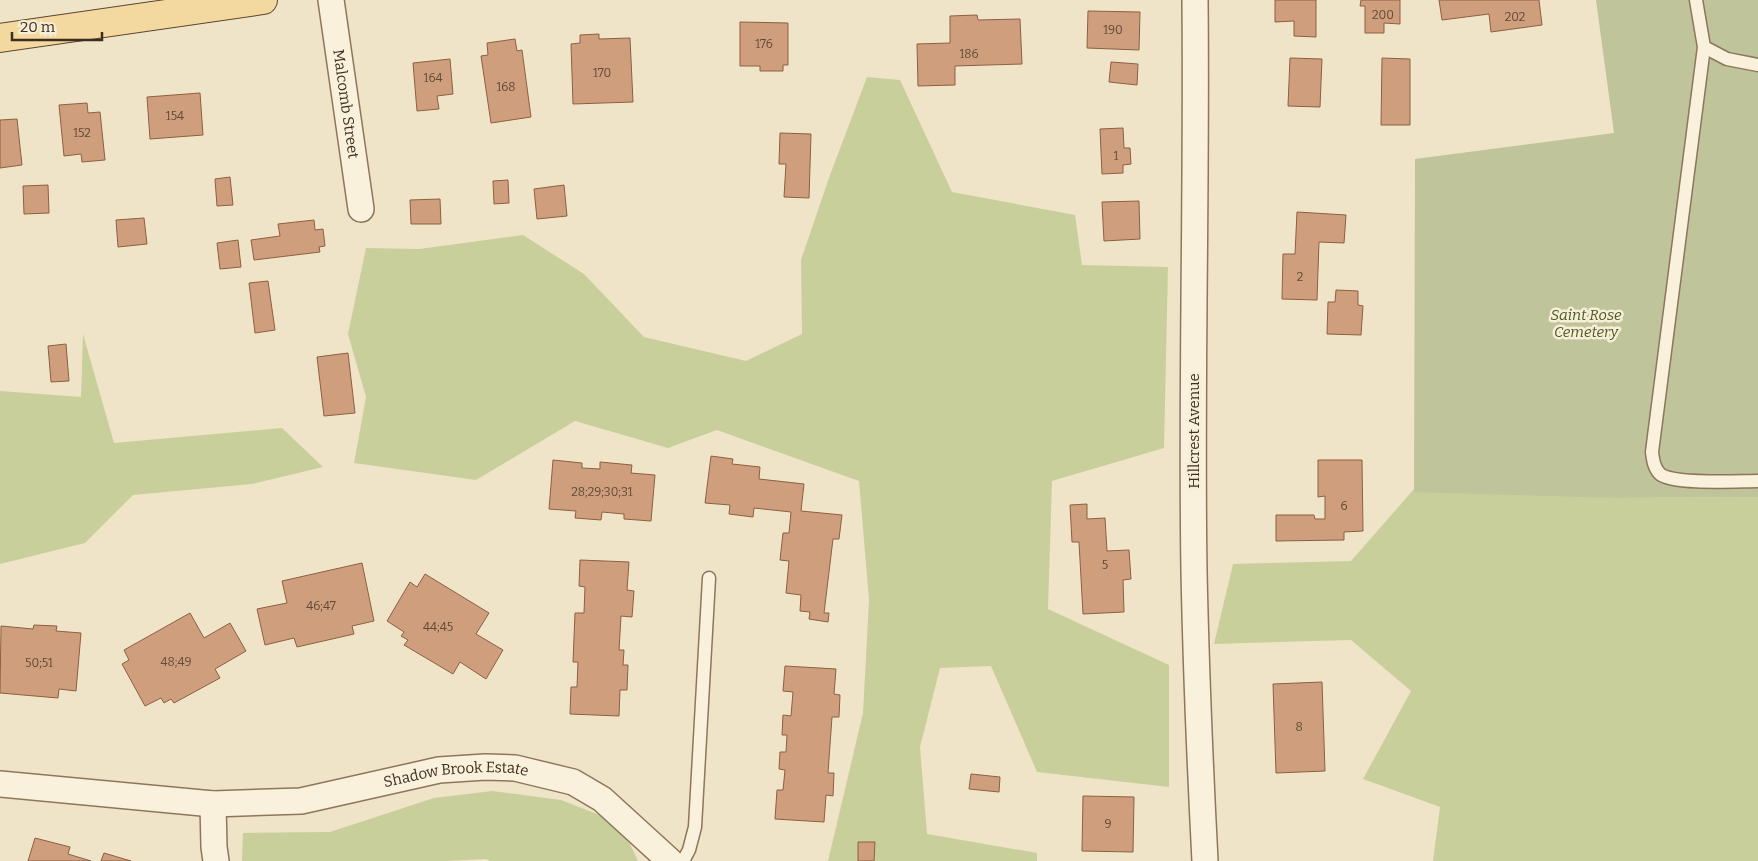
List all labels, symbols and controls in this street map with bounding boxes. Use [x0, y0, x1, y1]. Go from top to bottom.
house number: 200 [1372, 8, 1394, 22]
scale bar [12, 10, 102, 42]
house number: 202 [1505, 10, 1525, 24]
text: 20 m [20, 18, 56, 36]
house number: 190 [1103, 23, 1123, 37]
house number: 176 [755, 37, 773, 51]
house number: 186 [959, 47, 979, 61]
street label: Malcomb Street [329, 48, 363, 160]
house number: 170 [593, 66, 611, 80]
house number: 164 [424, 71, 442, 85]
house number: 168 [496, 80, 516, 94]
house number: 154 [166, 109, 184, 123]
house number: 152 [73, 126, 91, 140]
house number: 1 [1114, 149, 1119, 163]
house number: 2 [1297, 270, 1303, 284]
park label: Saint Rose Cemetery [1550, 306, 1622, 341]
street label: Hillcrest Avenue [1185, 373, 1203, 489]
house number: 28;29;30;31 [571, 485, 633, 499]
house number: 6 [1340, 499, 1348, 513]
house number: 5 [1102, 558, 1108, 572]
house number: 46;47 [306, 599, 336, 613]
house number: 44;45 [423, 620, 453, 634]
house number: 48;49 [161, 655, 191, 669]
house number: 50;51 [25, 656, 53, 670]
house number: 8 [1295, 720, 1303, 734]
street label: Shadow Brook Estate [382, 758, 530, 791]
house number: 9 [1104, 817, 1112, 831]

